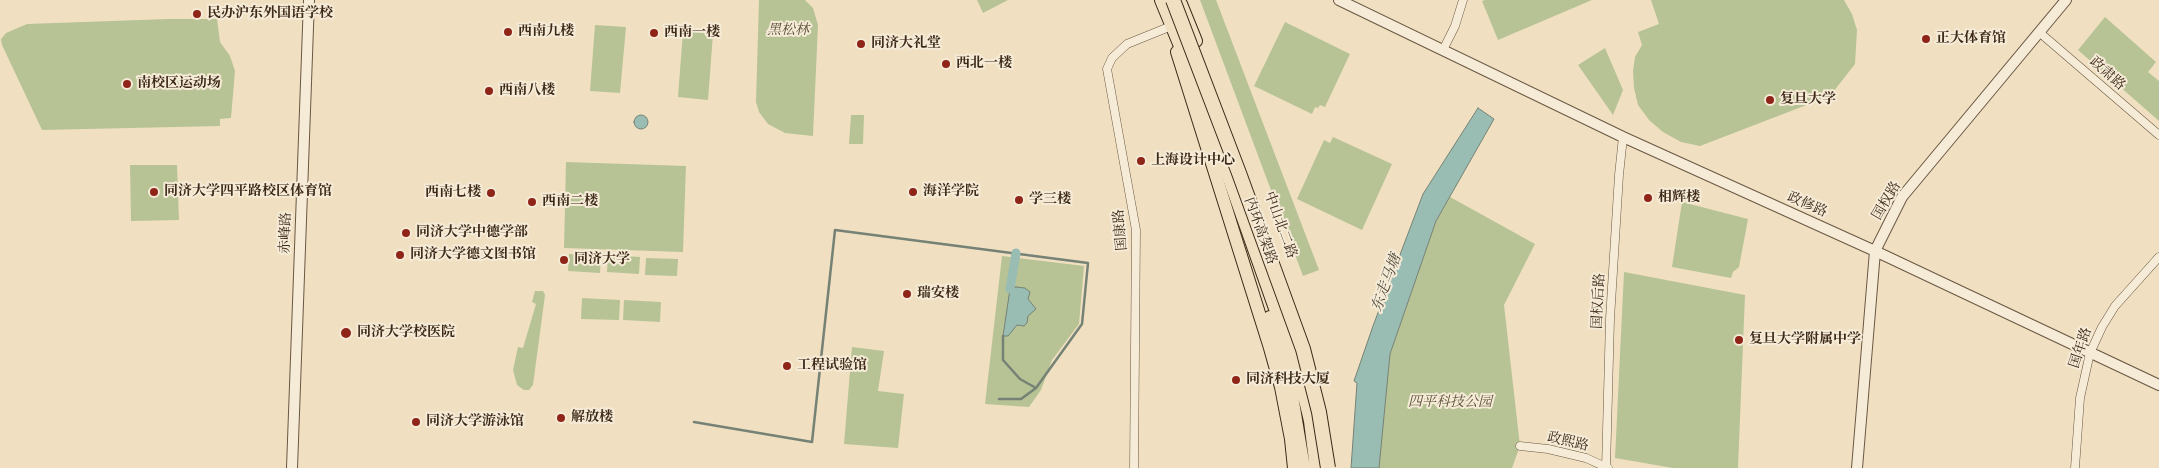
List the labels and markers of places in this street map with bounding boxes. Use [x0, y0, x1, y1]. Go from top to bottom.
place label: 民办沪东外国语学校 [207, 6, 333, 22]
marker: 民办沪东外国语学校 [191, 8, 203, 20]
place label: 西南九楼 [518, 24, 574, 40]
place label: 西南一楼 [664, 25, 720, 41]
marker: 西南九楼 [502, 26, 514, 38]
marker: 西南一楼 [648, 27, 660, 39]
place label: 正大体育馆 [1936, 31, 2006, 47]
marker: 正大体育馆 [1920, 33, 1932, 45]
place label: 同济大礼堂 [871, 36, 941, 52]
marker: 同济大礼堂 [855, 38, 867, 50]
place label: 西北一楼 [956, 56, 1012, 72]
marker: 西北一楼 [940, 58, 952, 70]
place label: 南校区运动场 [137, 76, 221, 92]
marker: 南校区运动场 [121, 78, 133, 90]
place label: 西南八楼 [499, 83, 555, 99]
marker: 西南八楼 [483, 85, 495, 97]
place label: 复旦大学 [1780, 92, 1836, 108]
marker: 复旦大学 [1764, 94, 1776, 106]
place label: 上海设计中心 [1151, 153, 1235, 169]
marker: 上海设计中心 [1135, 155, 1147, 167]
place label: 同济大学四平路校区体育馆 [164, 184, 332, 200]
place label: 海洋学院 [923, 184, 979, 200]
place label: 西南七楼 [425, 185, 481, 201]
marker: 同济大学四平路校区体育馆 [148, 186, 160, 198]
marker: 海洋学院 [907, 186, 919, 198]
marker: 西南七楼 [485, 187, 497, 199]
place label: 相辉楼 [1658, 190, 1700, 206]
place label: 学三楼 [1029, 192, 1071, 208]
marker: 相辉楼 [1642, 192, 1654, 204]
place label: 西南二楼 [542, 194, 598, 210]
marker: 学三楼 [1013, 194, 1025, 206]
marker: 西南二楼 [526, 196, 538, 208]
place label: 同济大学中德学部 [416, 225, 528, 241]
marker: 同济大学中德学部 [400, 227, 412, 239]
place label: 同济大学德文图书馆 [410, 247, 536, 263]
marker: 同济大学德文图书馆 [394, 249, 406, 261]
place label: 同济大学 [574, 252, 630, 268]
marker: 同济大学 [558, 254, 570, 266]
place label: 瑞安楼 [917, 286, 959, 302]
marker: 瑞安楼 [901, 288, 913, 300]
place label: 同济大学校医院 [357, 325, 455, 341]
marker: 同济大学校医院 [339, 326, 353, 340]
place label: 复旦大学附属中学 [1749, 332, 1861, 348]
marker: 复旦大学附属中学 [1733, 334, 1745, 346]
place label: 工程试验馆 [797, 358, 867, 374]
marker: 工程试验馆 [781, 360, 793, 372]
place label: 同济科技大厦 [1246, 372, 1330, 388]
marker: 同济科技大厦 [1230, 374, 1242, 386]
place label: 解放楼 [571, 410, 613, 426]
marker: 解放楼 [555, 412, 567, 424]
place label: 同济大学游泳馆 [426, 414, 524, 430]
marker: 同济大学游泳馆 [410, 416, 422, 428]

